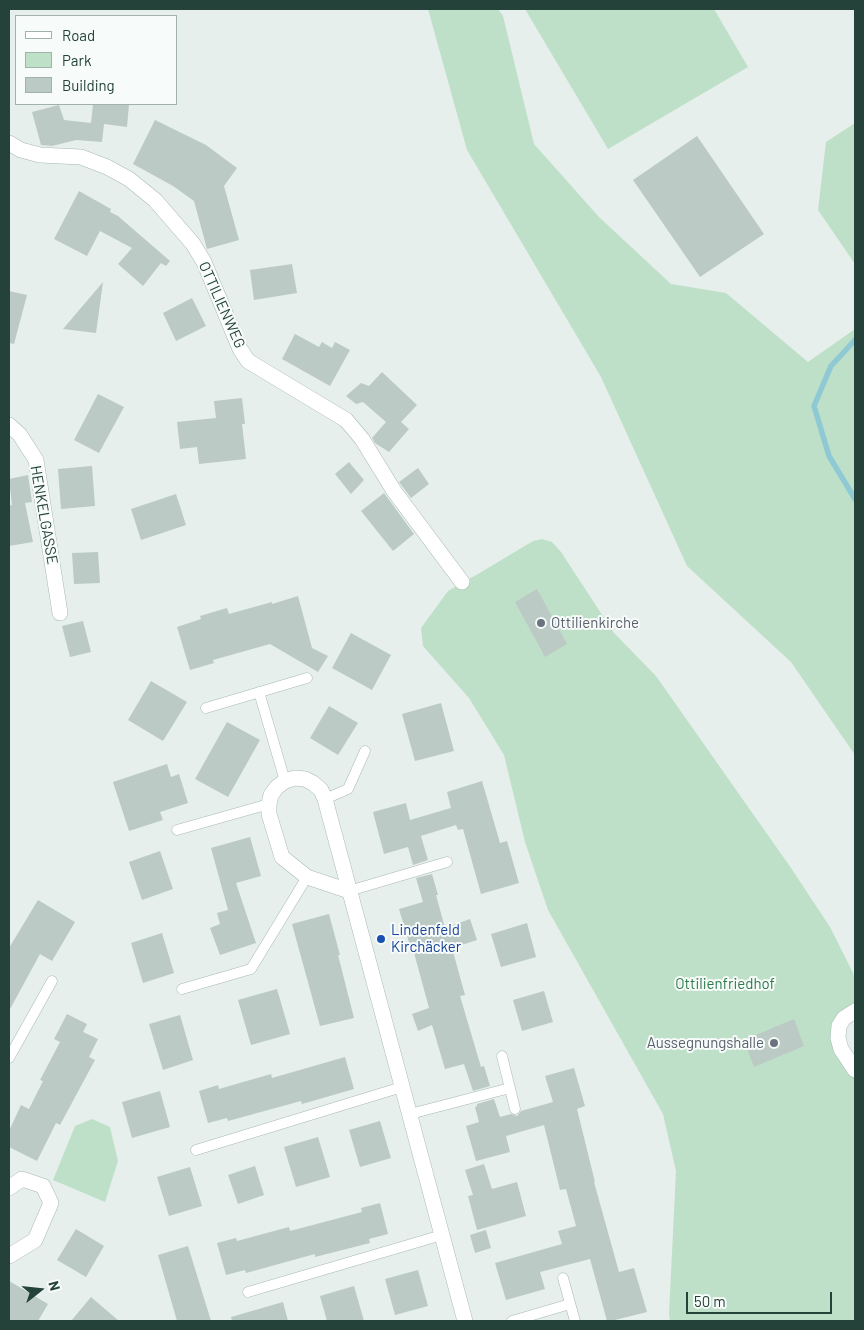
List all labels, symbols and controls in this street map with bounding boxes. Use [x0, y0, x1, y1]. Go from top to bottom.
legend [15, 15, 178, 105]
text: Road [62, 26, 95, 44]
text: Park [62, 51, 91, 69]
text: Building [62, 76, 115, 94]
street label: OTTILIENWEG [195, 259, 249, 351]
street label: HENKELGASSE [26, 464, 62, 566]
place label: Ottilienkirche [551, 614, 639, 632]
marker: Ottilienkirche [535, 617, 547, 629]
place label: Lindenfeld Kirchäcker [391, 921, 461, 956]
marker: Lindenfeld Kirchäcker [375, 933, 387, 945]
park label: Ottilienfriedhof [675, 975, 775, 993]
place label: Aussegnungshalle [647, 1034, 764, 1052]
marker: Aussegnungshalle [768, 1037, 780, 1049]
north arrow [15, 1265, 65, 1315]
text: N [45, 1279, 64, 1293]
scale bar [689, 1282, 835, 1314]
text: 50 m [694, 1292, 726, 1310]

